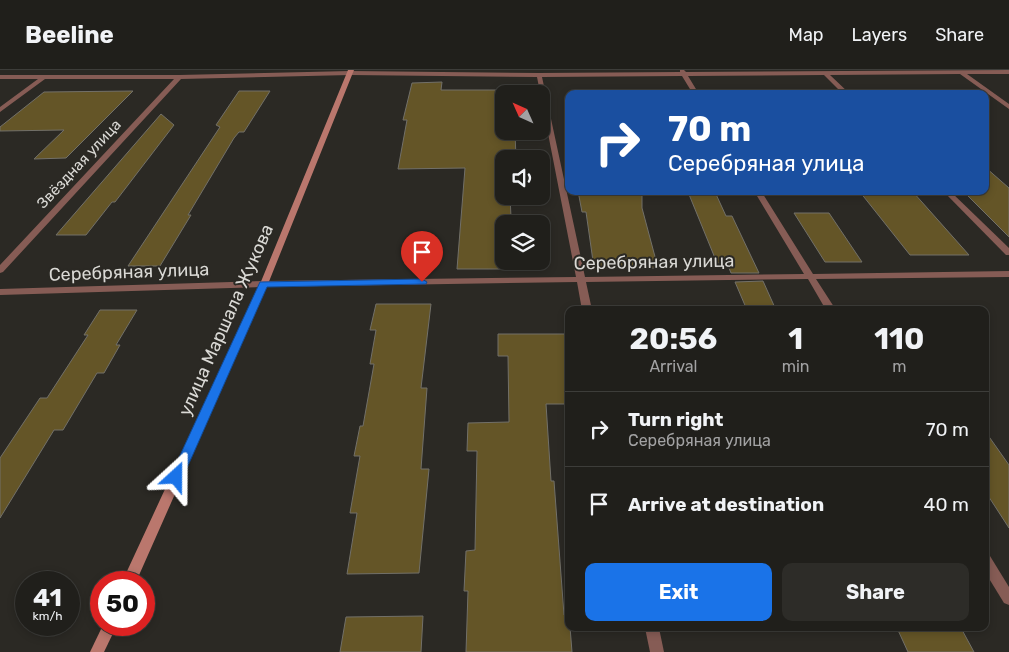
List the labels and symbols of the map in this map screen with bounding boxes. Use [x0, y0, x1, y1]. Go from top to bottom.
north arrow [495, 85, 550, 140]
street label: Звёздная улица [33, 116, 125, 212]
street label: улица Маршала Жукова [174, 221, 278, 419]
pin [401, 231, 443, 282]
street label: Серебряная улица [573, 250, 735, 274]
street label: Серебряная улица [48, 258, 210, 286]
position arrow [149, 450, 201, 502]
speed limit sign: 50 [90, 571, 155, 636]

